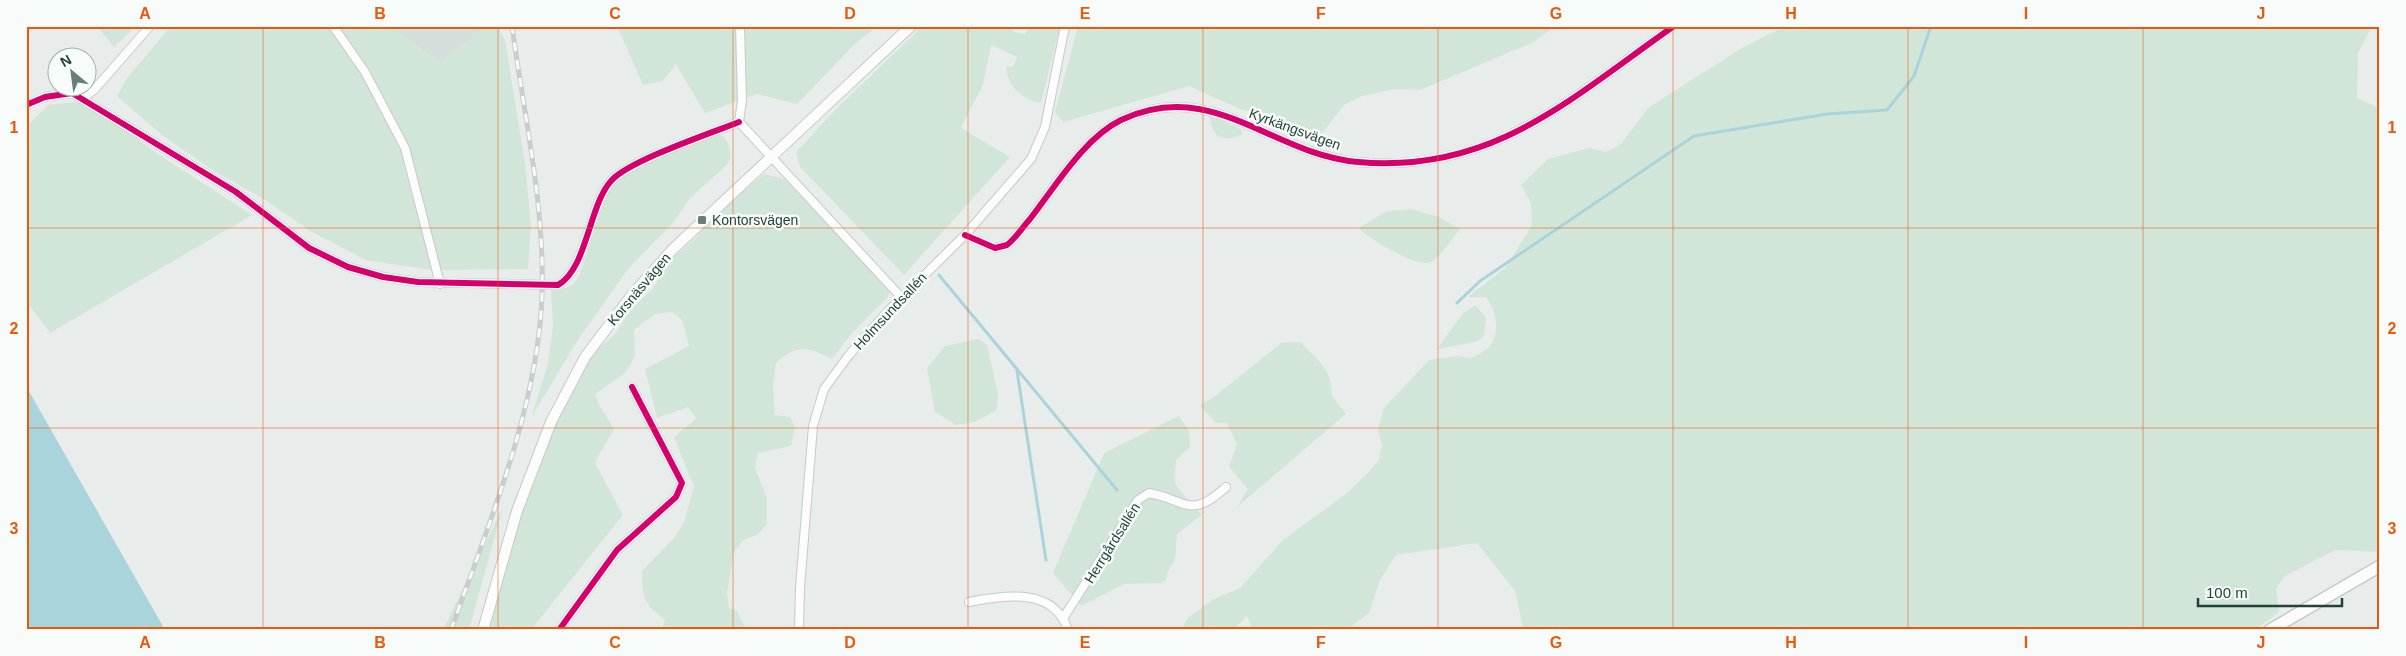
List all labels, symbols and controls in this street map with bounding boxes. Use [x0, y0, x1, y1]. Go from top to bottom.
text: A [139, 5, 151, 22]
text: B [374, 5, 386, 22]
text: C [609, 5, 621, 22]
text: D [844, 5, 856, 22]
text: E [1080, 5, 1091, 22]
text: F [1316, 5, 1326, 22]
text: G [1550, 5, 1562, 22]
text: H [1785, 5, 1797, 22]
text: I [2024, 5, 2028, 22]
text: J [2257, 5, 2265, 22]
north arrow [48, 48, 98, 98]
text: N [57, 51, 74, 70]
street label: Kyrkängsvägen [1247, 105, 1343, 153]
text: 1 [10, 119, 19, 136]
text: 1 [2388, 119, 2397, 136]
place label: Kontorsvägen [712, 212, 798, 228]
marker: Kontorsvägen [696, 214, 708, 226]
street label: Korsnäsvägen [604, 250, 674, 328]
street label: Holmsundsallén [850, 269, 930, 353]
text: 2 [10, 320, 19, 337]
text: 2 [2388, 320, 2397, 337]
street label: Herrgårdsallén [1081, 500, 1143, 586]
text: 3 [10, 520, 19, 537]
text: 3 [2388, 520, 2397, 537]
scale bar [2198, 576, 2342, 608]
text: 100 m [2206, 584, 2248, 601]
text: A [139, 634, 151, 651]
text: B [374, 634, 386, 651]
text: C [609, 634, 621, 651]
text: D [844, 634, 856, 651]
text: E [1080, 634, 1091, 651]
text: F [1316, 634, 1326, 651]
text: G [1550, 634, 1562, 651]
text: H [1785, 634, 1797, 651]
text: I [2024, 634, 2028, 651]
text: J [2257, 634, 2265, 651]

